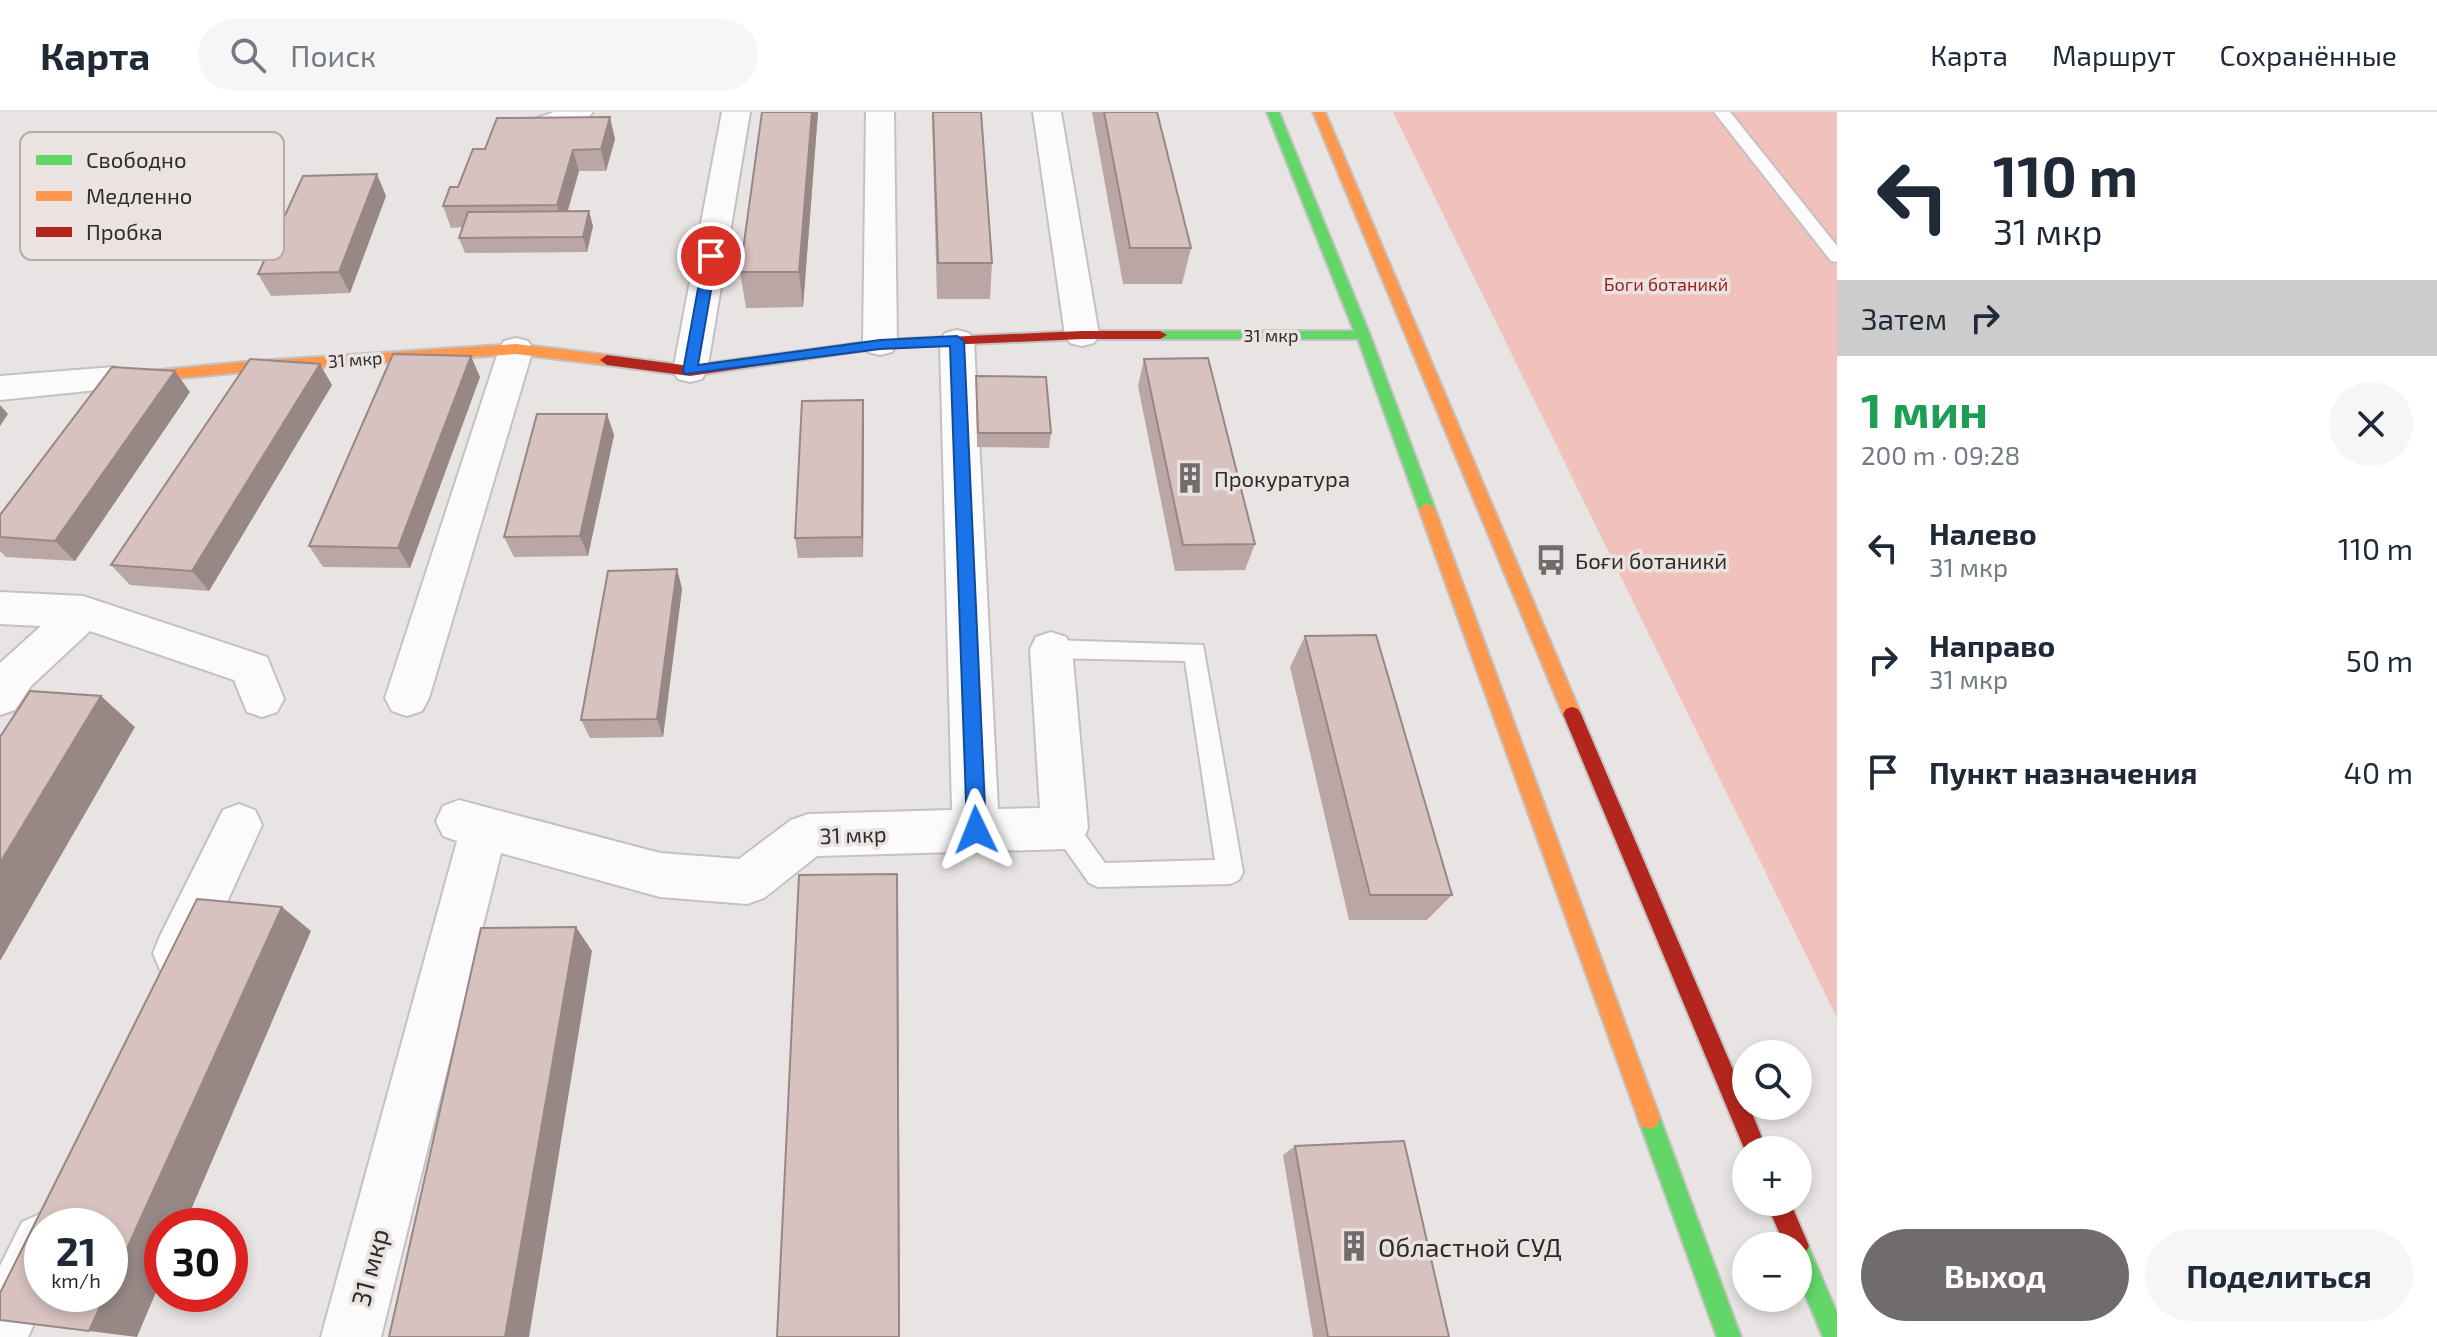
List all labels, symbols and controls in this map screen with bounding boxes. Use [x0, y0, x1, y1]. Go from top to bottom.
search box [198, 19, 758, 91]
text: Карта [40, 32, 150, 78]
icon: search [226, 33, 270, 77]
text: Поиск [290, 37, 376, 73]
text: Карта [1930, 38, 2008, 72]
text: Маршрут [2052, 38, 2176, 72]
text: Сохранённые [2220, 38, 2397, 72]
legend [20, 132, 284, 260]
text: 110 m [1993, 141, 2138, 208]
icon: left [1861, 144, 1965, 248]
text: Свободно [86, 146, 186, 172]
text: Медленно [86, 182, 192, 208]
text: 31 мкр [1993, 209, 2103, 252]
text: Пробка [86, 218, 163, 244]
pin [677, 222, 745, 290]
icon: arrive [689, 234, 733, 278]
park label: Боги ботаникй [1604, 273, 1728, 295]
icon: right [1963, 296, 2007, 340]
text: Затем [1861, 300, 1947, 336]
street label: 31 мкр [1244, 324, 1298, 346]
street label: 31 мкр [327, 346, 383, 372]
text: 1 мин [1861, 380, 1988, 438]
button: close [2329, 382, 2413, 466]
text: 200 m · 09:28 [1861, 439, 2020, 470]
building icon: Прокуратура [1173, 461, 1207, 495]
place label: Прокуратура [1214, 465, 1350, 492]
text: Налево [1929, 515, 2037, 551]
icon: left [1861, 526, 1905, 570]
text: 110 m [2338, 530, 2413, 566]
bus stop icon: Боғи ботаникӣ [1534, 543, 1568, 577]
place label: Боғи ботаникӣ [1575, 547, 1727, 573]
text: 31 мкр [1929, 551, 2008, 582]
text: Направо [1929, 627, 2055, 663]
icon: right [1861, 638, 1905, 682]
text: 50 m [2346, 642, 2413, 678]
text: 31 мкр [1929, 663, 2008, 694]
icon: arrive [1861, 750, 1905, 794]
text: Пункт назначения [1929, 754, 2197, 790]
text: 40 m [2343, 754, 2413, 790]
position arrow [934, 788, 1018, 872]
street label: 31 мкр [819, 820, 887, 848]
map controls [1732, 1040, 1812, 1312]
button: search [1732, 1040, 1812, 1120]
button: + [1732, 1136, 1812, 1216]
speed limit sign: 30 [144, 1208, 248, 1312]
street label: 31 мкр [344, 1225, 394, 1309]
text: 21 [56, 1226, 96, 1274]
building icon: Областной СУД [1337, 1229, 1371, 1263]
button: Выход [1861, 1229, 2129, 1321]
button: Поделиться [2145, 1229, 2413, 1321]
place label: Областной СУД [1378, 1231, 1562, 1262]
button: − [1732, 1232, 1812, 1312]
text: km/h [51, 1268, 101, 1292]

